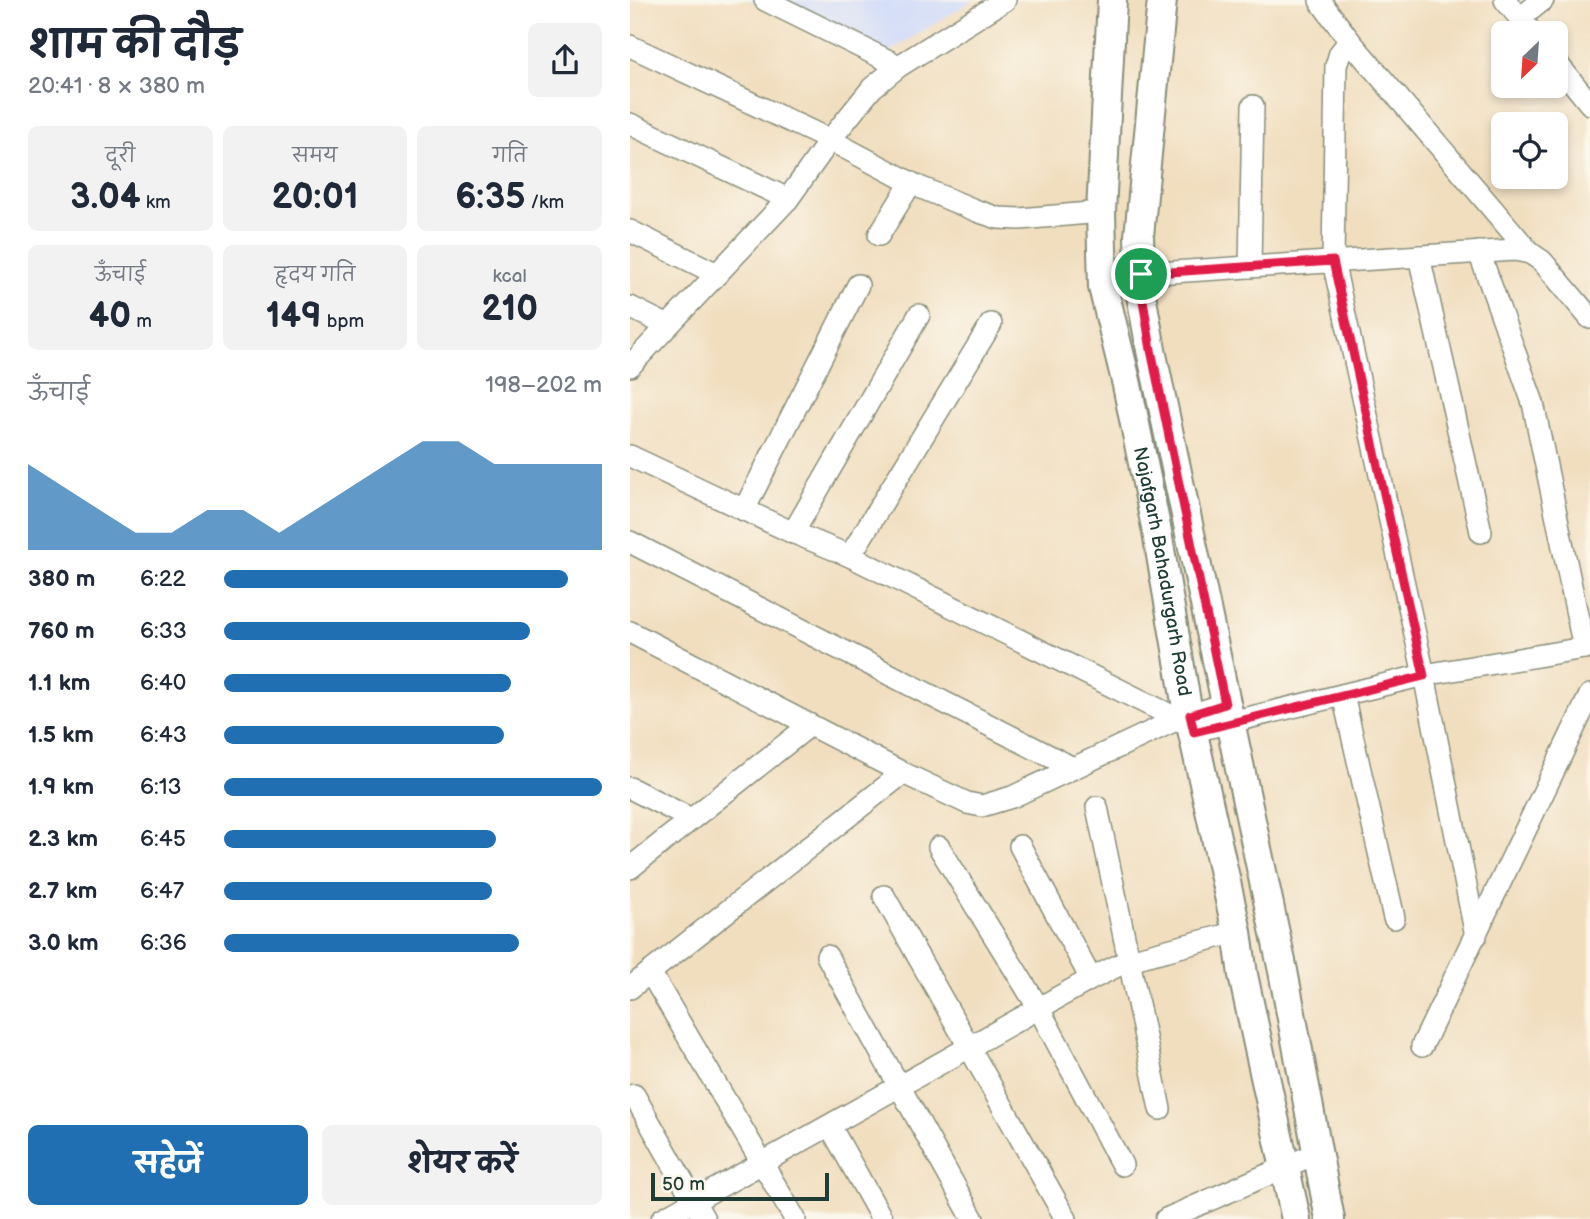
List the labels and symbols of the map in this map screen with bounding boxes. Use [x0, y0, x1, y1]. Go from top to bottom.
north arrow [1491, 21, 1568, 98]
pin [1111, 244, 1171, 304]
street label: Najafgarh Bahadurgarh Road [1128, 445, 1196, 698]
scale bar [651, 1170, 830, 1202]

